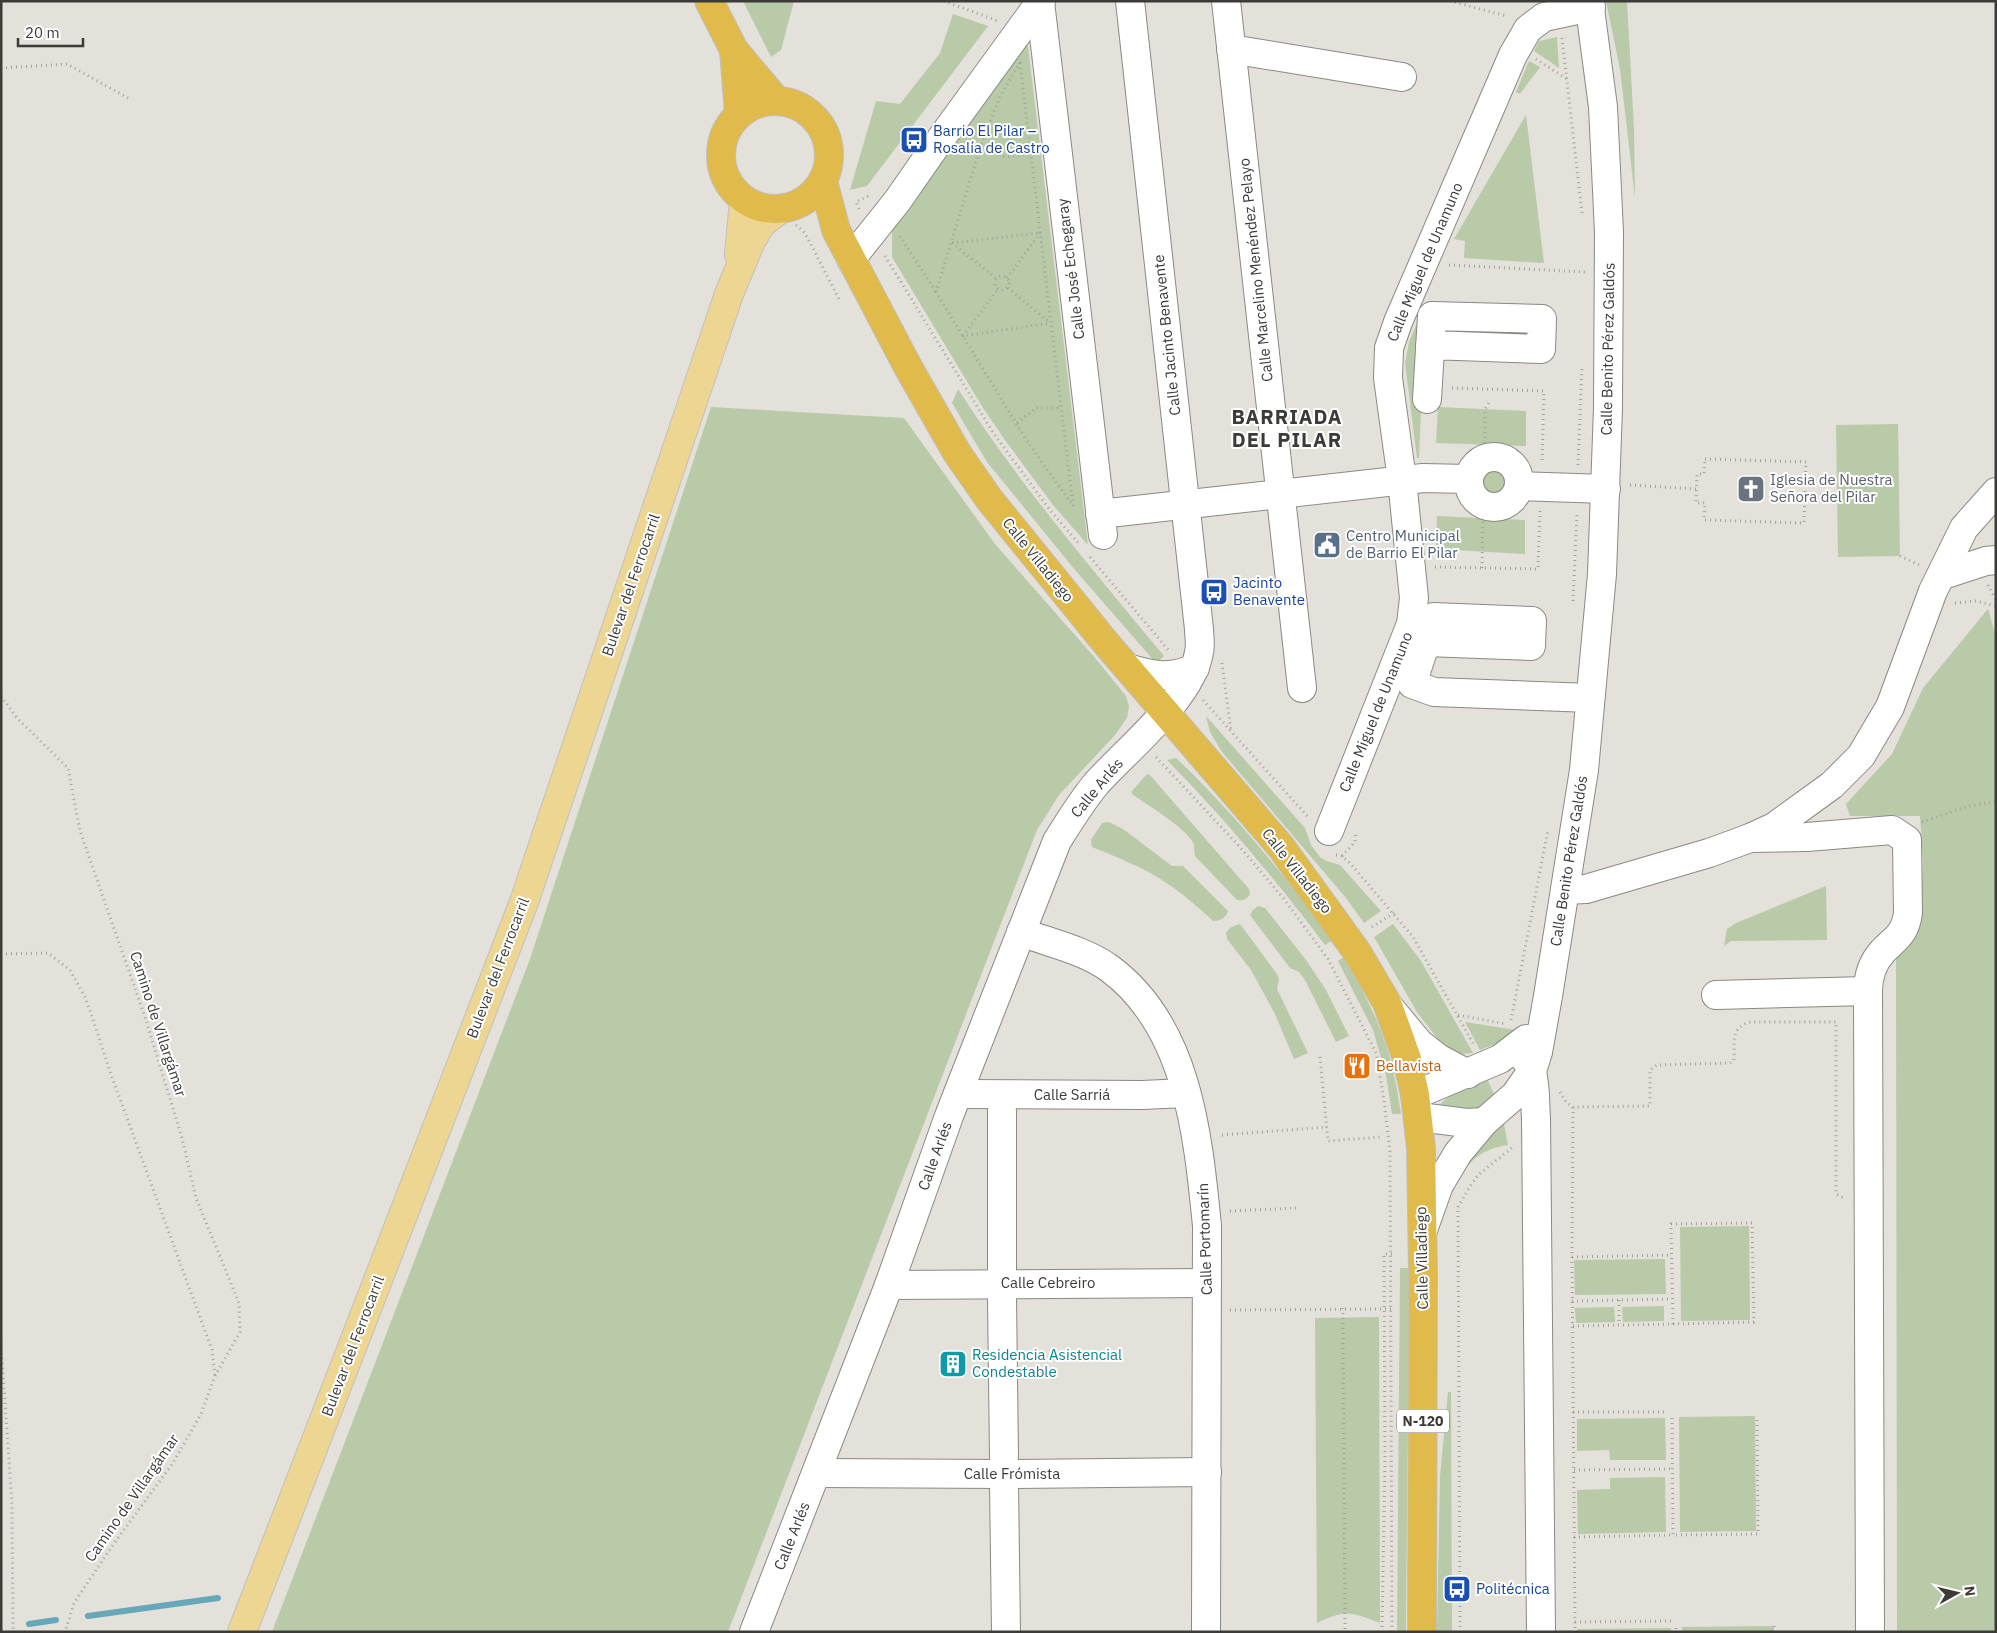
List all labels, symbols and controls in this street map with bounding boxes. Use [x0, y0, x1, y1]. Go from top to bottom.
scale bar [18, 15, 82, 47]
text: 20 m [25, 23, 60, 42]
place label: Barrio El Pilar – Rosalía de Castro [933, 121, 1050, 157]
bus stop icon: Barrio El Pilar – Rosalía de Castro [899, 125, 929, 155]
street label: Calle Marcelino Menéndez Pelayo [1234, 157, 1277, 383]
street label: Calle Miguel de Unamuno [1382, 179, 1467, 344]
street label: Calle José Echegaray [1052, 197, 1089, 341]
street label: Calle Jacinto Benavente [1149, 254, 1184, 416]
street label: Calle Benito Pérez Galdós [1596, 263, 1619, 435]
district label: BARRIADA DEL PILAR [1232, 403, 1342, 453]
place label: Iglesia de Nuestra Señora del Pilar [1770, 470, 1893, 506]
church icon: Iglesia de Nuestra Señora del Pilar [1736, 474, 1766, 504]
street label: Bulevar del Ferrocarril [597, 511, 664, 659]
street label: Calle Villadiego [999, 514, 1078, 606]
place label: Centro Municipal de Barrio El Pilar [1346, 526, 1460, 562]
public building icon: Centro Municipal de Barrio El Pilar [1312, 530, 1342, 560]
place label: Jacinto Benavente [1233, 573, 1305, 609]
bus stop icon: Jacinto Benavente [1199, 577, 1229, 607]
street label: Calle Miguel de Unamuno [1335, 629, 1416, 795]
street label: Calle Arlés [1066, 754, 1127, 821]
street label: Calle Benito Pérez Galdós [1546, 774, 1591, 948]
street label: Calle Villadiego [1258, 824, 1337, 917]
street label: Bulevar del Ferrocarril [462, 895, 533, 1041]
street label: Camino de Villargámar [126, 949, 191, 1099]
restaurant icon: Bellavista [1342, 1051, 1372, 1081]
place label: Bellavista [1376, 1056, 1442, 1075]
street label: Calle Sarriá [1034, 1085, 1110, 1104]
street label: Calle Arlés [913, 1119, 956, 1193]
street label: Calle Portomarín [1193, 1183, 1216, 1296]
street label: Calle Villadiego [1411, 1206, 1432, 1310]
street label: Bulevar del Ferrocarril [317, 1273, 388, 1419]
street label: Calle Cebreiro [1001, 1273, 1095, 1292]
place label: Residencia Asistencial Condestable [972, 1345, 1122, 1381]
building icon: Residencia Asistencial Condestable [938, 1349, 968, 1379]
road number: N-120 [1397, 1410, 1449, 1432]
street label: Camino de Villargámar [80, 1430, 183, 1565]
street label: Calle Frómista [964, 1464, 1060, 1483]
street label: Calle Arlés [769, 1499, 814, 1573]
north arrow [1932, 1568, 1982, 1618]
bus stop icon: Politécnica [1442, 1574, 1472, 1604]
place label: Politécnica [1476, 1579, 1550, 1598]
text: N [1960, 1585, 1979, 1597]

